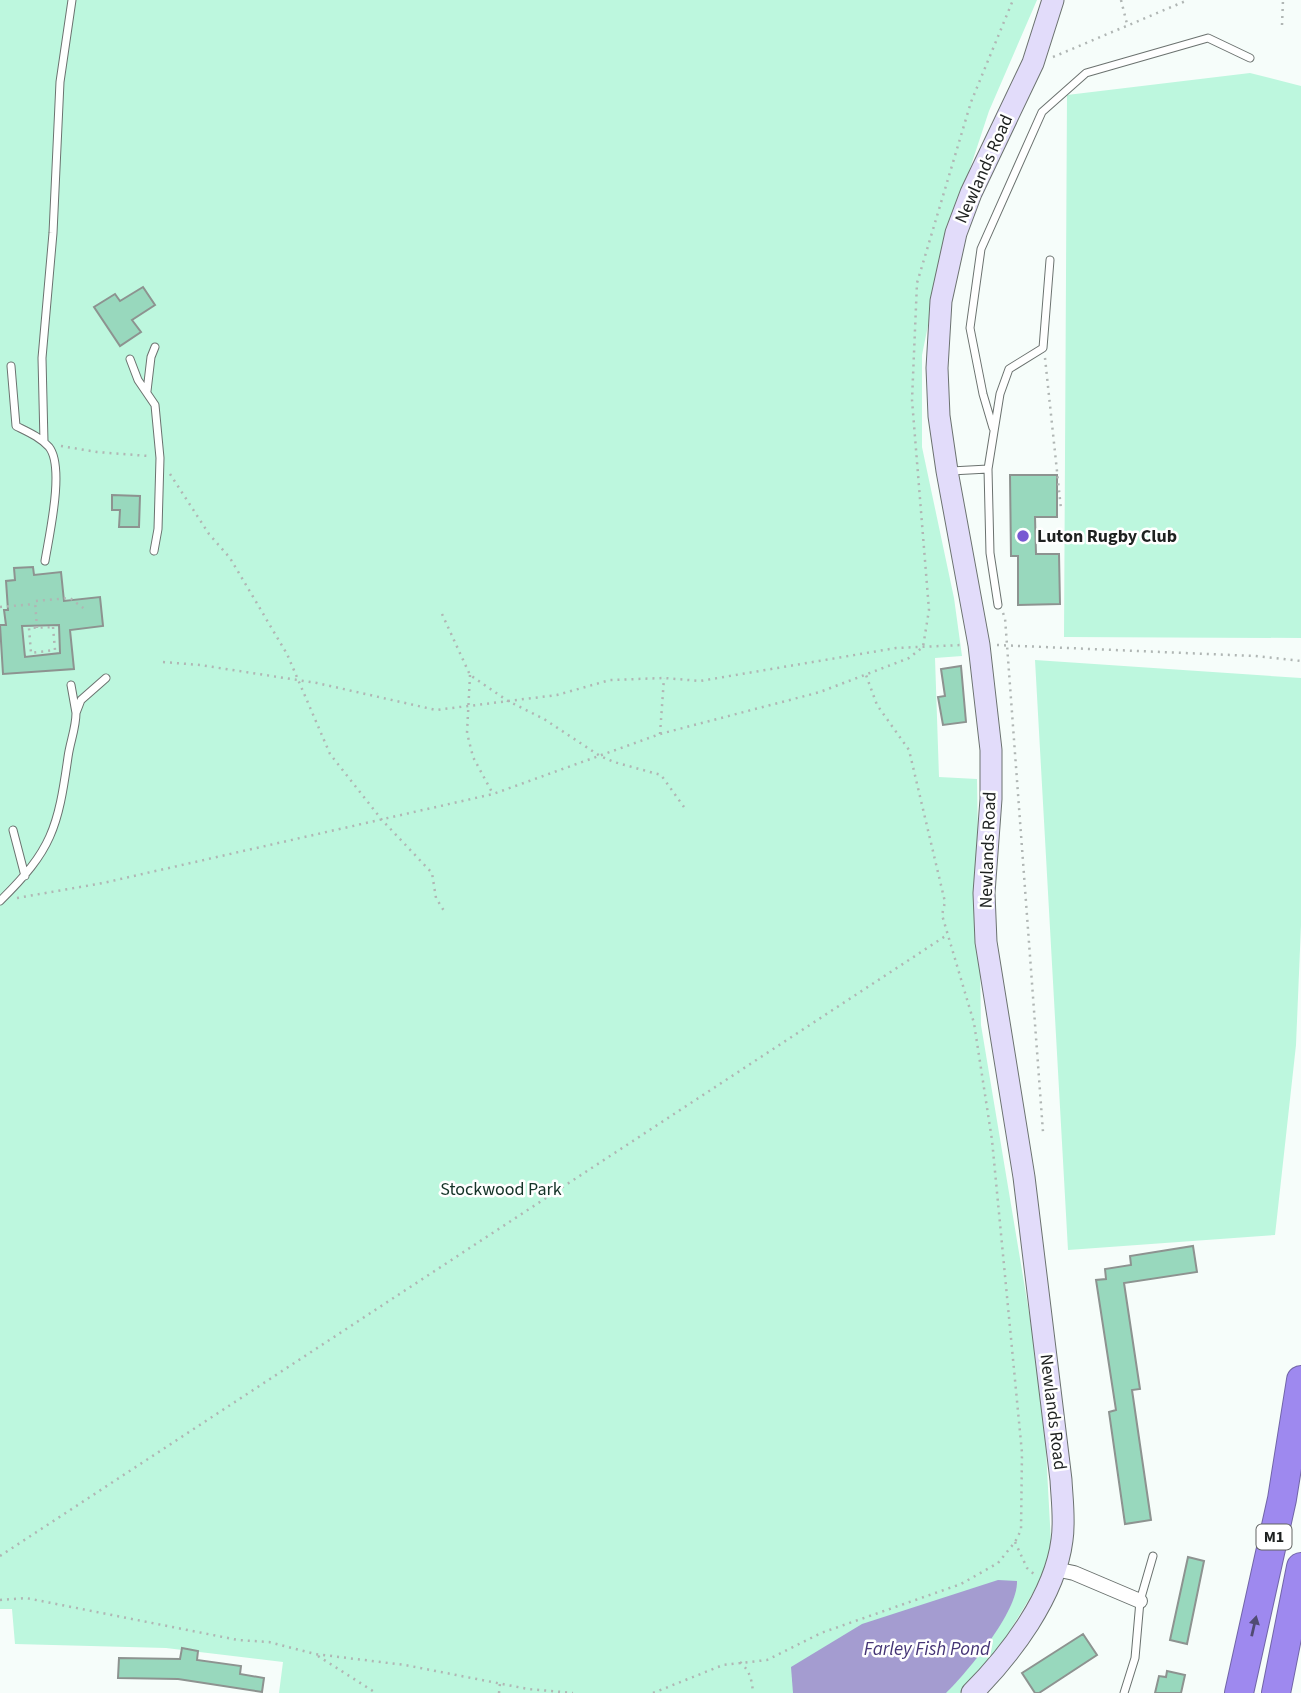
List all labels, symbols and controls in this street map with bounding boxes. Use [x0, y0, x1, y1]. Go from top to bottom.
street label: Newlands Road [949, 111, 1019, 227]
place label: Luton Rugby Club [1037, 524, 1177, 549]
marker: Luton Rugby Club [1015, 528, 1031, 544]
street label: Newlands Road [973, 791, 1003, 909]
park label: Stockwood Park [440, 1177, 562, 1202]
street label: Newlands Road [1033, 1352, 1073, 1472]
road number: M1 [1256, 1525, 1292, 1550]
one-way arrow [1249, 1615, 1260, 1637]
water label: Farley Fish Pond [864, 1636, 991, 1663]

